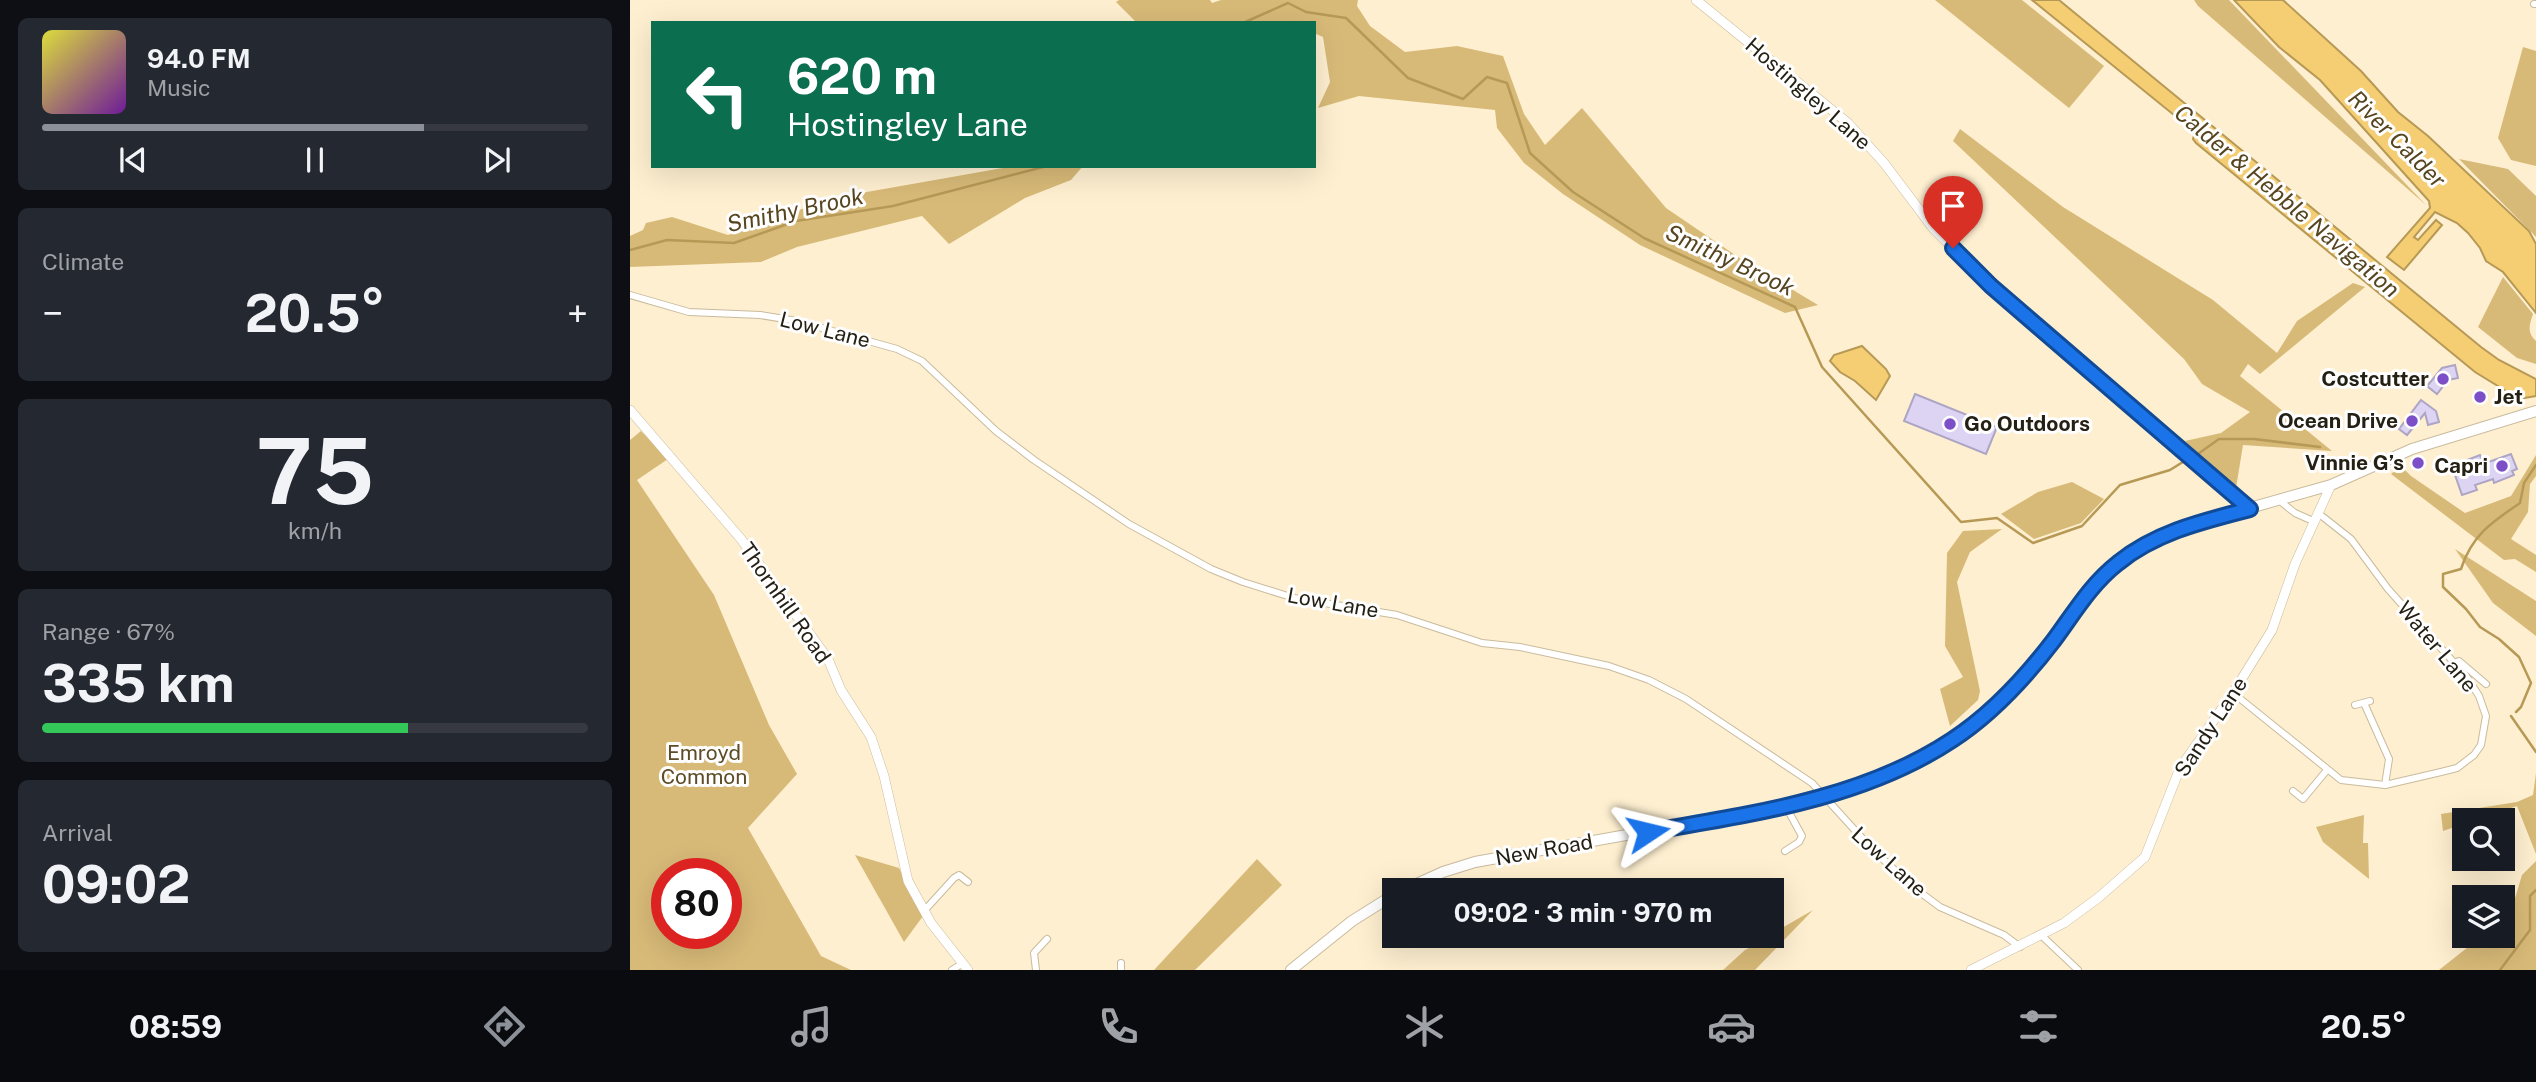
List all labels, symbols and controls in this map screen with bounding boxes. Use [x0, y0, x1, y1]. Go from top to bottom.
street label: Hostingley Lane [1740, 32, 1876, 155]
text: 94.0 FM [147, 43, 251, 74]
text: 620 m [787, 47, 937, 105]
icon: left [672, 49, 763, 140]
text: Music [147, 74, 211, 101]
water label: River Calder [2343, 84, 2452, 193]
water label: Calder & Hebble Navigation [2169, 99, 2405, 303]
text: Hostingley Lane [787, 106, 1028, 143]
icon: previous [114, 141, 152, 179]
icon: pause [296, 141, 334, 179]
icon: next [478, 141, 516, 179]
pin [1923, 176, 1983, 248]
water label: Smithy Brook [724, 182, 866, 237]
icon: arrive [1934, 187, 1972, 225]
water label: Smithy Brook [1662, 218, 1799, 301]
text: Climate [42, 248, 124, 275]
text: 20.5° [245, 283, 385, 344]
text: − [42, 291, 63, 336]
text: + [567, 291, 588, 336]
street label: Low Lane [777, 306, 873, 353]
place label: Costcutter [2321, 366, 2429, 391]
marker: Costcutter [2435, 371, 2451, 387]
place label: Jet [2494, 384, 2523, 409]
marker: Jet [2472, 389, 2488, 405]
place label: Ocean Drive [2278, 408, 2398, 433]
place label: Go Outdoors [1964, 411, 2090, 436]
marker: Ocean Drive [2404, 413, 2420, 429]
marker: Go Outdoors [1942, 416, 1958, 432]
text: 75 [256, 418, 374, 524]
place label: Vinnie G’s [2305, 450, 2404, 475]
place label: Capri [2434, 453, 2488, 478]
marker: Vinnie G’s [2410, 455, 2426, 471]
marker: Capri [2494, 458, 2510, 474]
text: km/h [288, 517, 342, 544]
street label: Thornhill Road [735, 538, 836, 668]
street label: Low Lane [1285, 582, 1381, 623]
street label: Water Lane [2392, 596, 2483, 697]
text: Range · 67% [42, 618, 175, 645]
text: 335 km [42, 653, 235, 714]
street label: Sandy Lane [2169, 672, 2252, 781]
park label: Emroyd Common [661, 740, 747, 789]
position arrow [1611, 795, 1685, 869]
map controls [2452, 808, 2515, 948]
button: search [2452, 808, 2515, 871]
text: Arrival [42, 819, 113, 846]
street label: Low Lane [1847, 821, 1932, 902]
street label: New Road [1493, 829, 1595, 870]
text: 09:02 [42, 854, 190, 915]
speed limit sign: 80 [651, 858, 742, 949]
button: layers [2452, 885, 2515, 948]
text: 09:02 · 3 min · 970 m [1454, 897, 1712, 928]
icon: directions [480, 1002, 529, 1051]
icon: music [787, 1002, 836, 1051]
icon: phone [1094, 1002, 1143, 1051]
icon: climate [1400, 1002, 1449, 1051]
icon: car [1707, 1002, 1756, 1051]
icon: filters [2014, 1002, 2063, 1051]
text: 08:59 [129, 1008, 222, 1045]
text: 20.5° [2321, 1008, 2407, 1045]

